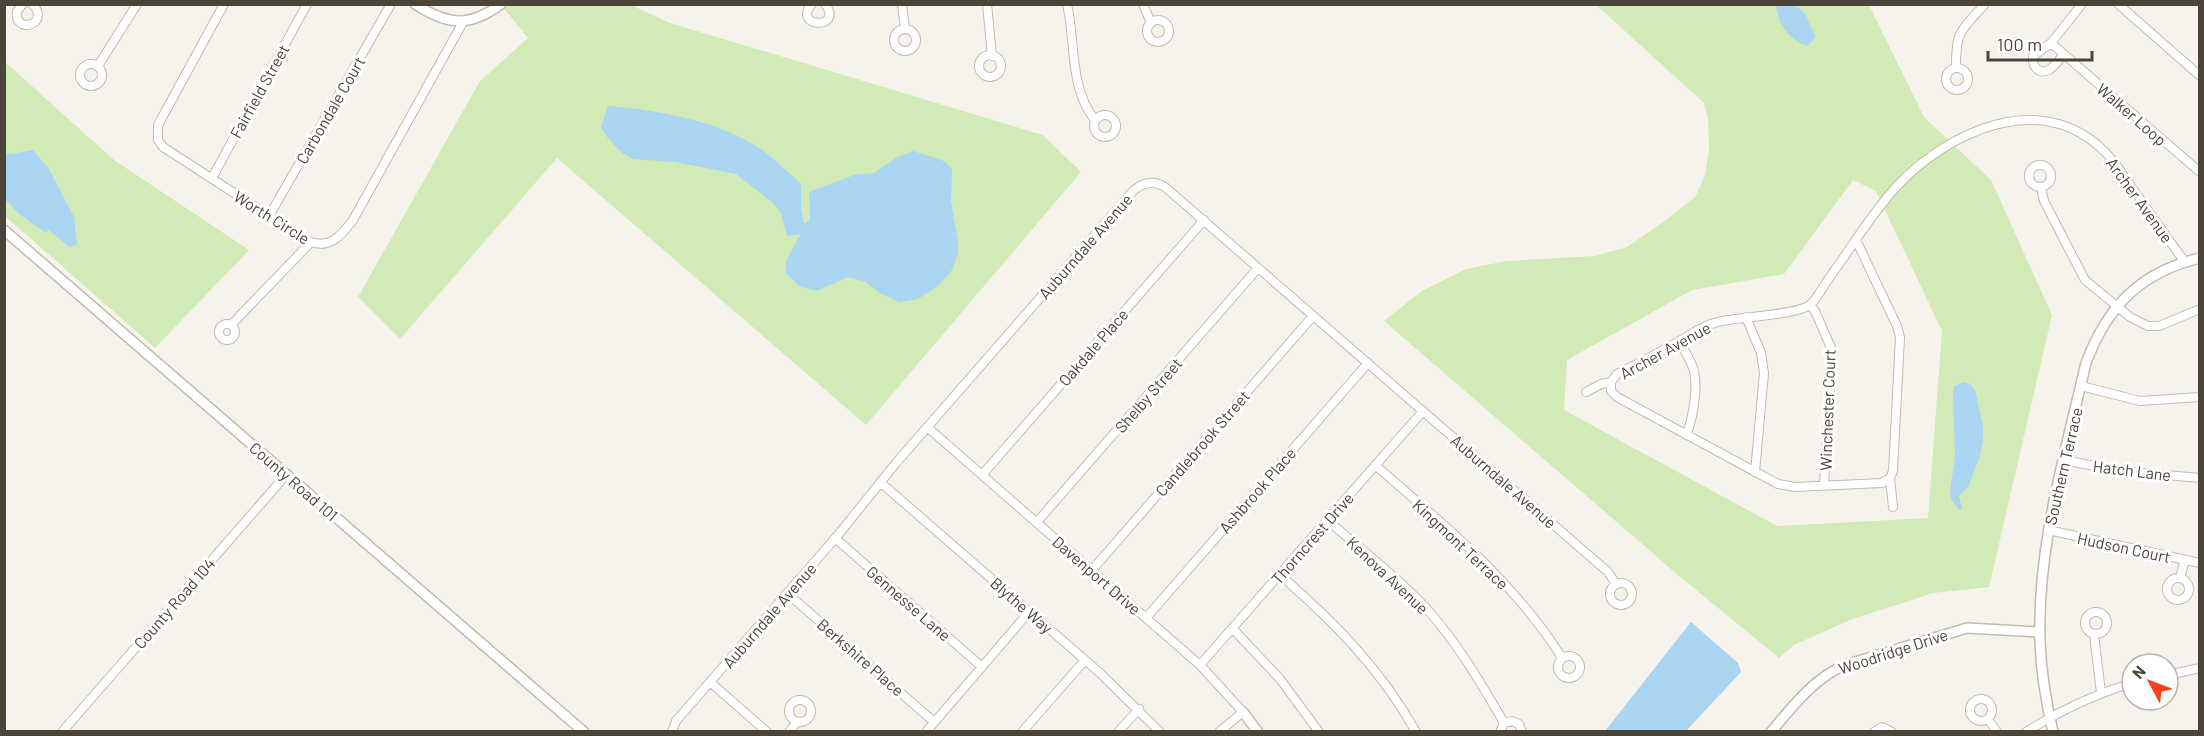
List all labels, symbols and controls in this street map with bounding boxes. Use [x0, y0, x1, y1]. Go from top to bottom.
scale bar [1988, 24, 2092, 62]
text: 100 m [1997, 33, 2042, 55]
street label: Fairfield Street [225, 41, 293, 141]
street label: Carbondale Court [292, 53, 368, 167]
street label: Walker Loop [2093, 79, 2171, 149]
street label: Archer Avenue [2103, 154, 2177, 246]
street label: Worth Circle [231, 186, 313, 248]
street label: Auburndale Avenue [1034, 190, 1136, 302]
street label: Oakdale Place [1054, 304, 1132, 390]
street label: Archer Avenue [1616, 317, 1714, 383]
street label: Winchester Court [1815, 349, 1839, 471]
street label: Shelby Street [1110, 354, 1186, 436]
street label: Candlebrook Street [1151, 386, 1253, 500]
street label: Southern Terrace [2040, 405, 2086, 527]
street label: Auburndale Avenue [1448, 430, 1560, 532]
street label: County Road 101 [246, 438, 342, 524]
street label: Ashbrook Place [1215, 443, 1299, 537]
street label: Hatch Lane [2092, 456, 2172, 484]
street label: Thorncrest Drive [1267, 488, 1357, 588]
street label: Kingmont Terrace [1409, 495, 1513, 593]
street label: Hudson Court [2076, 528, 2172, 566]
street label: Davenport Drive [1049, 532, 1145, 618]
street label: Kenova Avenue [1343, 532, 1433, 618]
street label: County Road 104 [129, 554, 219, 652]
street label: Auburndale Avenue [718, 559, 820, 671]
street label: Gennesse Lane [863, 561, 955, 645]
street label: Blythe Way [987, 573, 1057, 637]
street label: Berkshire Place [814, 614, 908, 700]
street label: Woodridge Drive [1836, 624, 1950, 678]
north arrow [2120, 652, 2180, 712]
text: N [2128, 662, 2149, 682]

